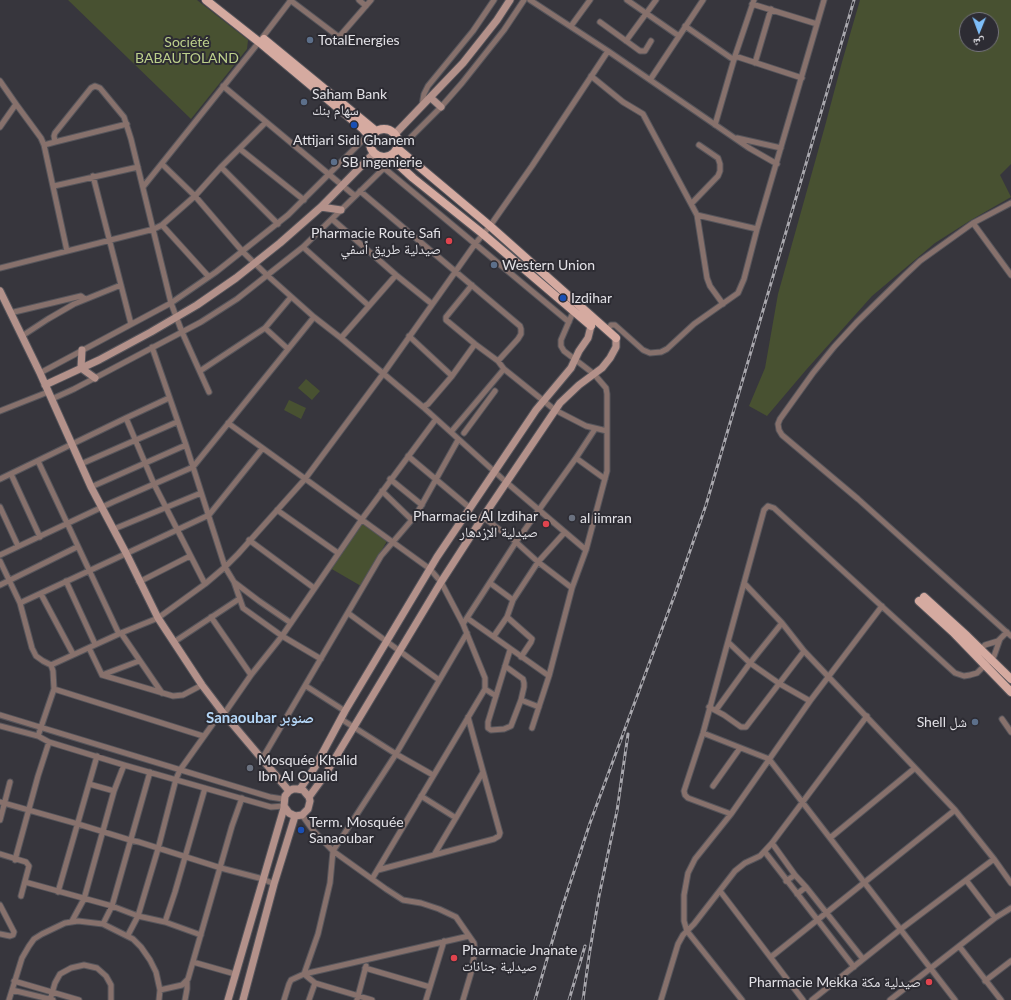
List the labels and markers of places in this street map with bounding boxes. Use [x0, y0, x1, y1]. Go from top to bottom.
place label: TotalEnergies [318, 32, 400, 48]
marker: TotalEnergies [305, 35, 315, 45]
place label: Saham Bank سهام بنك [312, 86, 387, 118]
marker: Saham Bank سهام بنك [299, 97, 309, 107]
marker: Attijari Sidi Ghanem [349, 120, 359, 130]
place label: Attijari Sidi Ghanem [293, 132, 415, 148]
place label: SB ingenierie [342, 154, 422, 170]
marker: SB ingenierie [329, 157, 339, 167]
place label: Pharmacie Route Safi صيدلية طريق اًسفي [311, 225, 441, 258]
marker: Pharmacie Route Safi صيدلية طريق اًسفي [444, 236, 454, 246]
place label: Western Union [502, 257, 595, 273]
marker: Western Union [489, 260, 499, 270]
place label: Izdihar [571, 290, 612, 306]
marker: Izdihar [558, 293, 568, 303]
place label: Pharmacie Al Izdihar صيدلية الإزدهار [413, 508, 538, 540]
place label: al iimran [580, 510, 632, 526]
marker: al iimran [567, 513, 577, 523]
marker: Pharmacie Al Izdihar صيدلية الإزدهار [541, 519, 551, 529]
place label: Shell شل [917, 714, 967, 730]
marker: Shell شل [970, 717, 980, 727]
place label: Mosquée Khalid Ibn Al Oualid [258, 752, 357, 784]
marker: Mosquée Khalid Ibn Al Oualid [245, 763, 255, 773]
place label: Term. Mosquée Sanaoubar [309, 814, 404, 846]
marker: Term. Mosquée Sanaoubar [296, 825, 306, 835]
place label: Pharmacie Jnanate صيدلية جنانات [462, 942, 577, 974]
marker: Pharmacie Jnanate صيدلية جنانات [449, 953, 459, 963]
place label: Pharmacie Mekka صيدلية مكة [749, 974, 921, 990]
marker: Pharmacie Mekka صيدلية مكة [924, 977, 934, 987]

